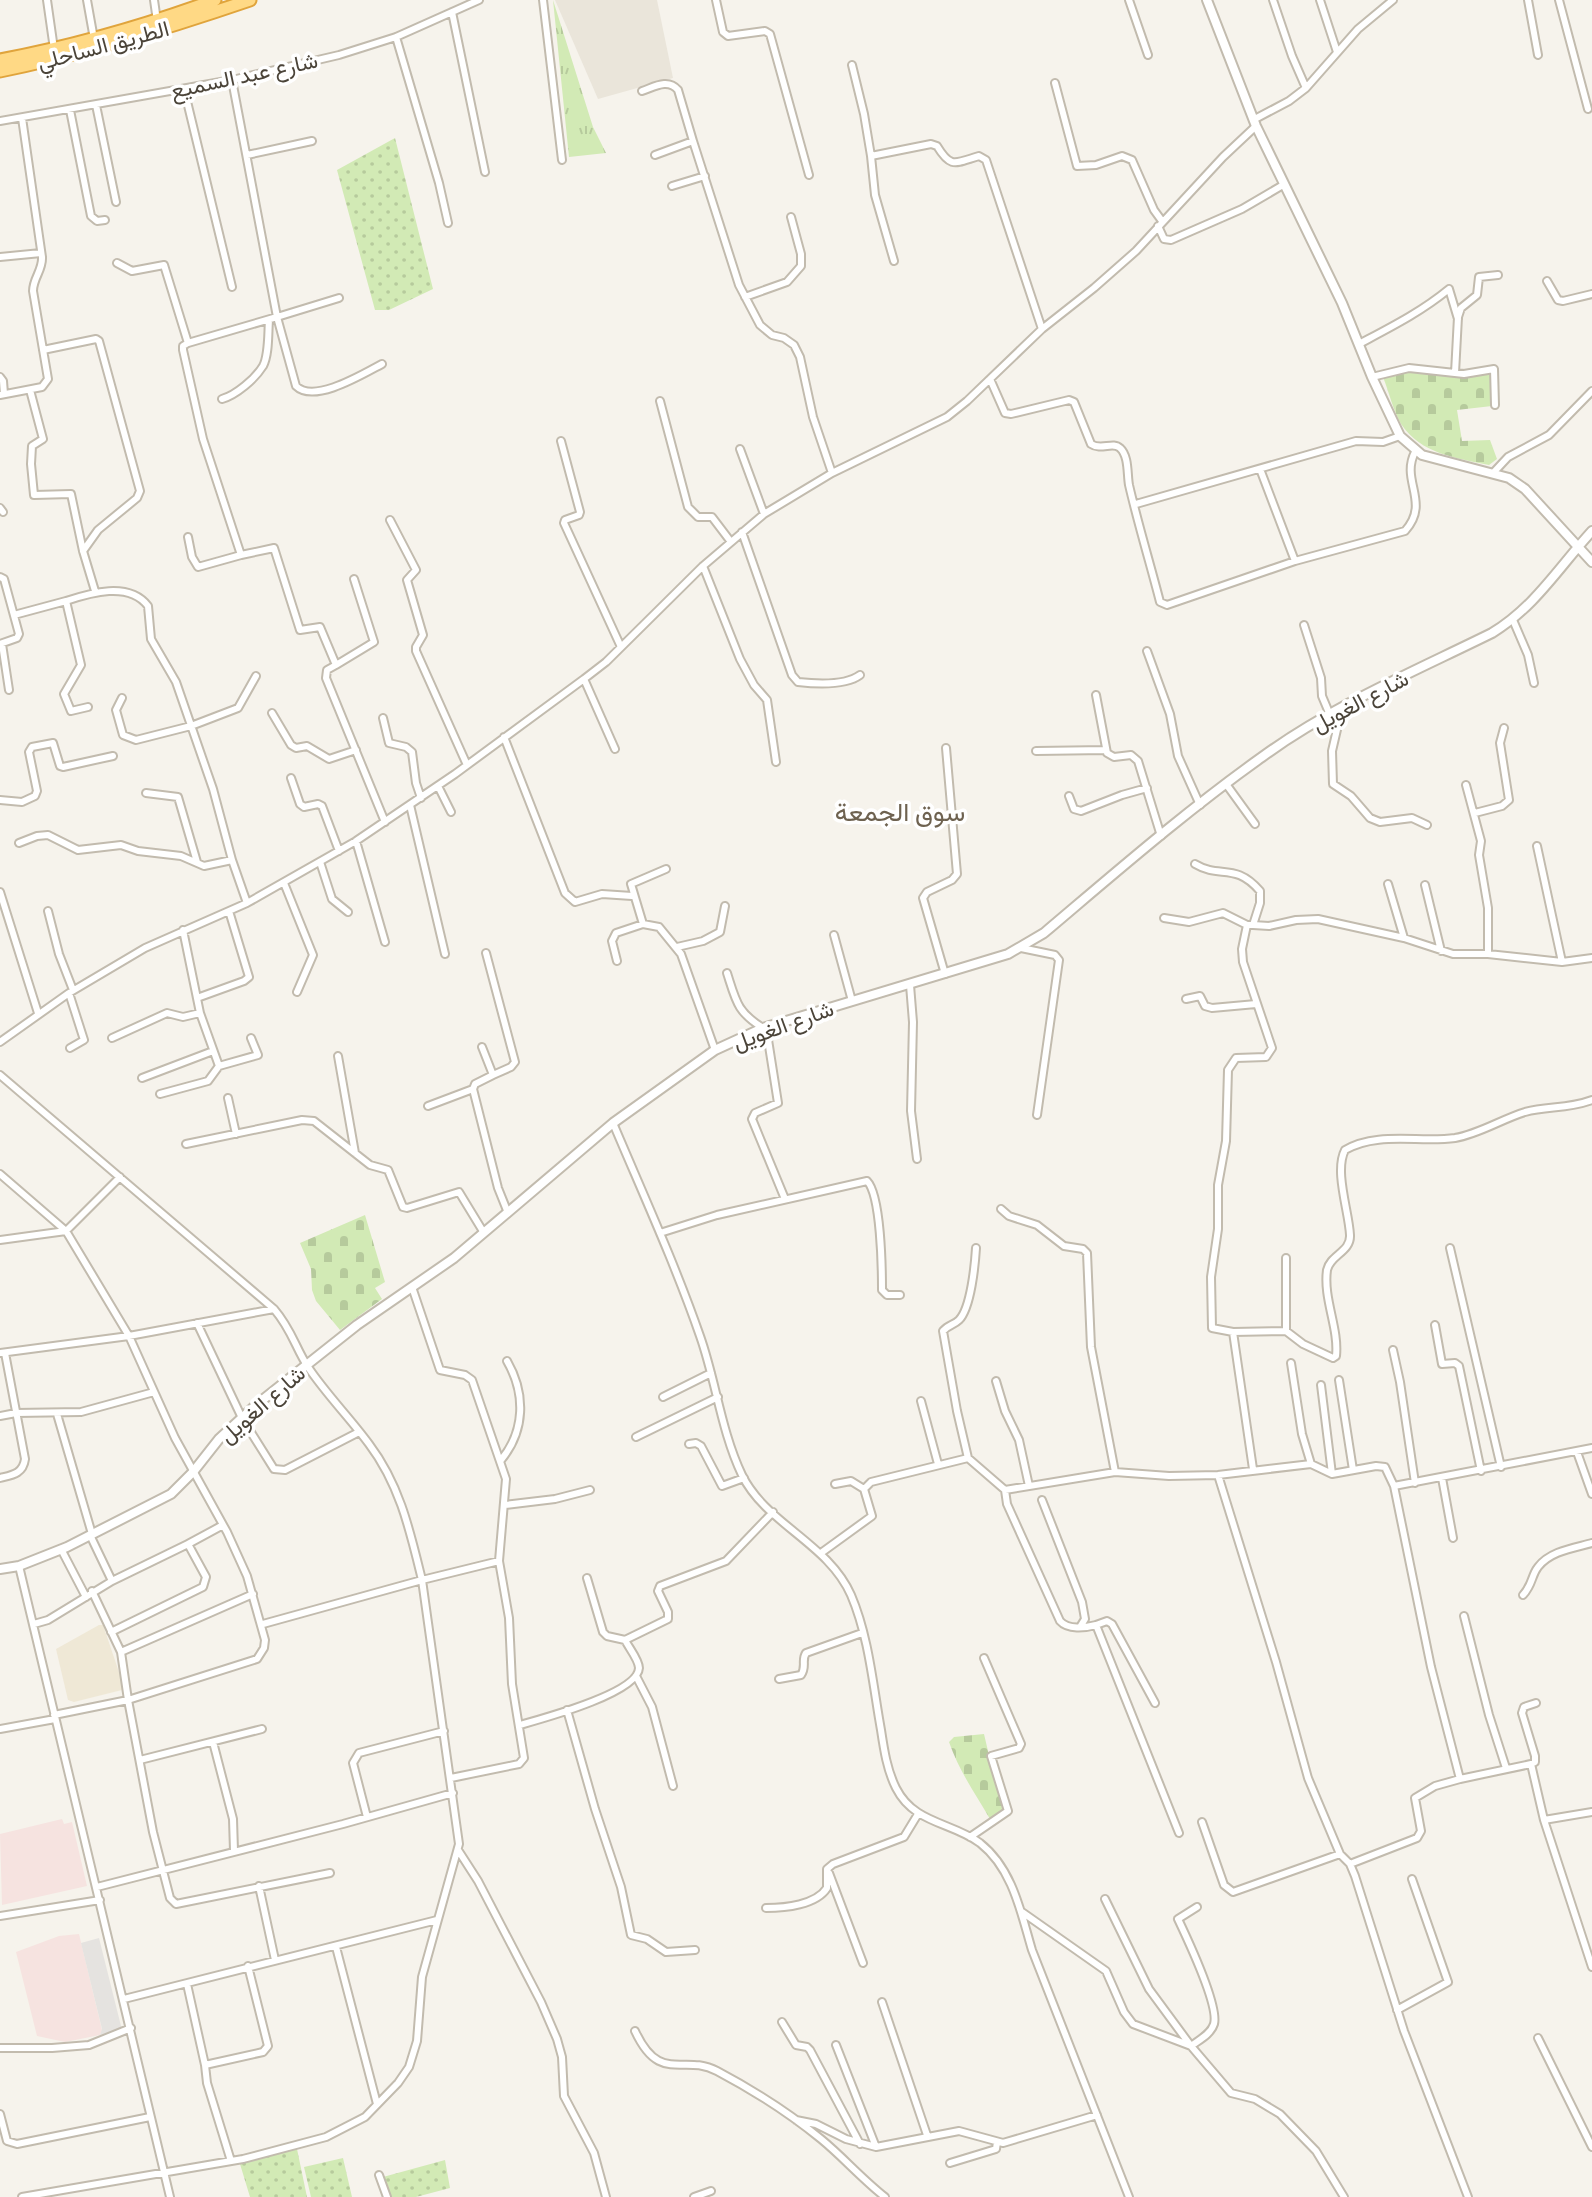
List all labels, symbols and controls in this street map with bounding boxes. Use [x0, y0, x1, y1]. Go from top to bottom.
street label: الطريق الساحلي [33, 11, 173, 81]
street label: شارع عبد السميع [167, 43, 321, 107]
street label: شارع الغويل [1306, 661, 1414, 741]
district label: سوق الجمعة [835, 792, 965, 831]
street label: شارع الغويل [728, 991, 838, 1059]
street label: شارع الغويل [211, 1357, 313, 1451]

